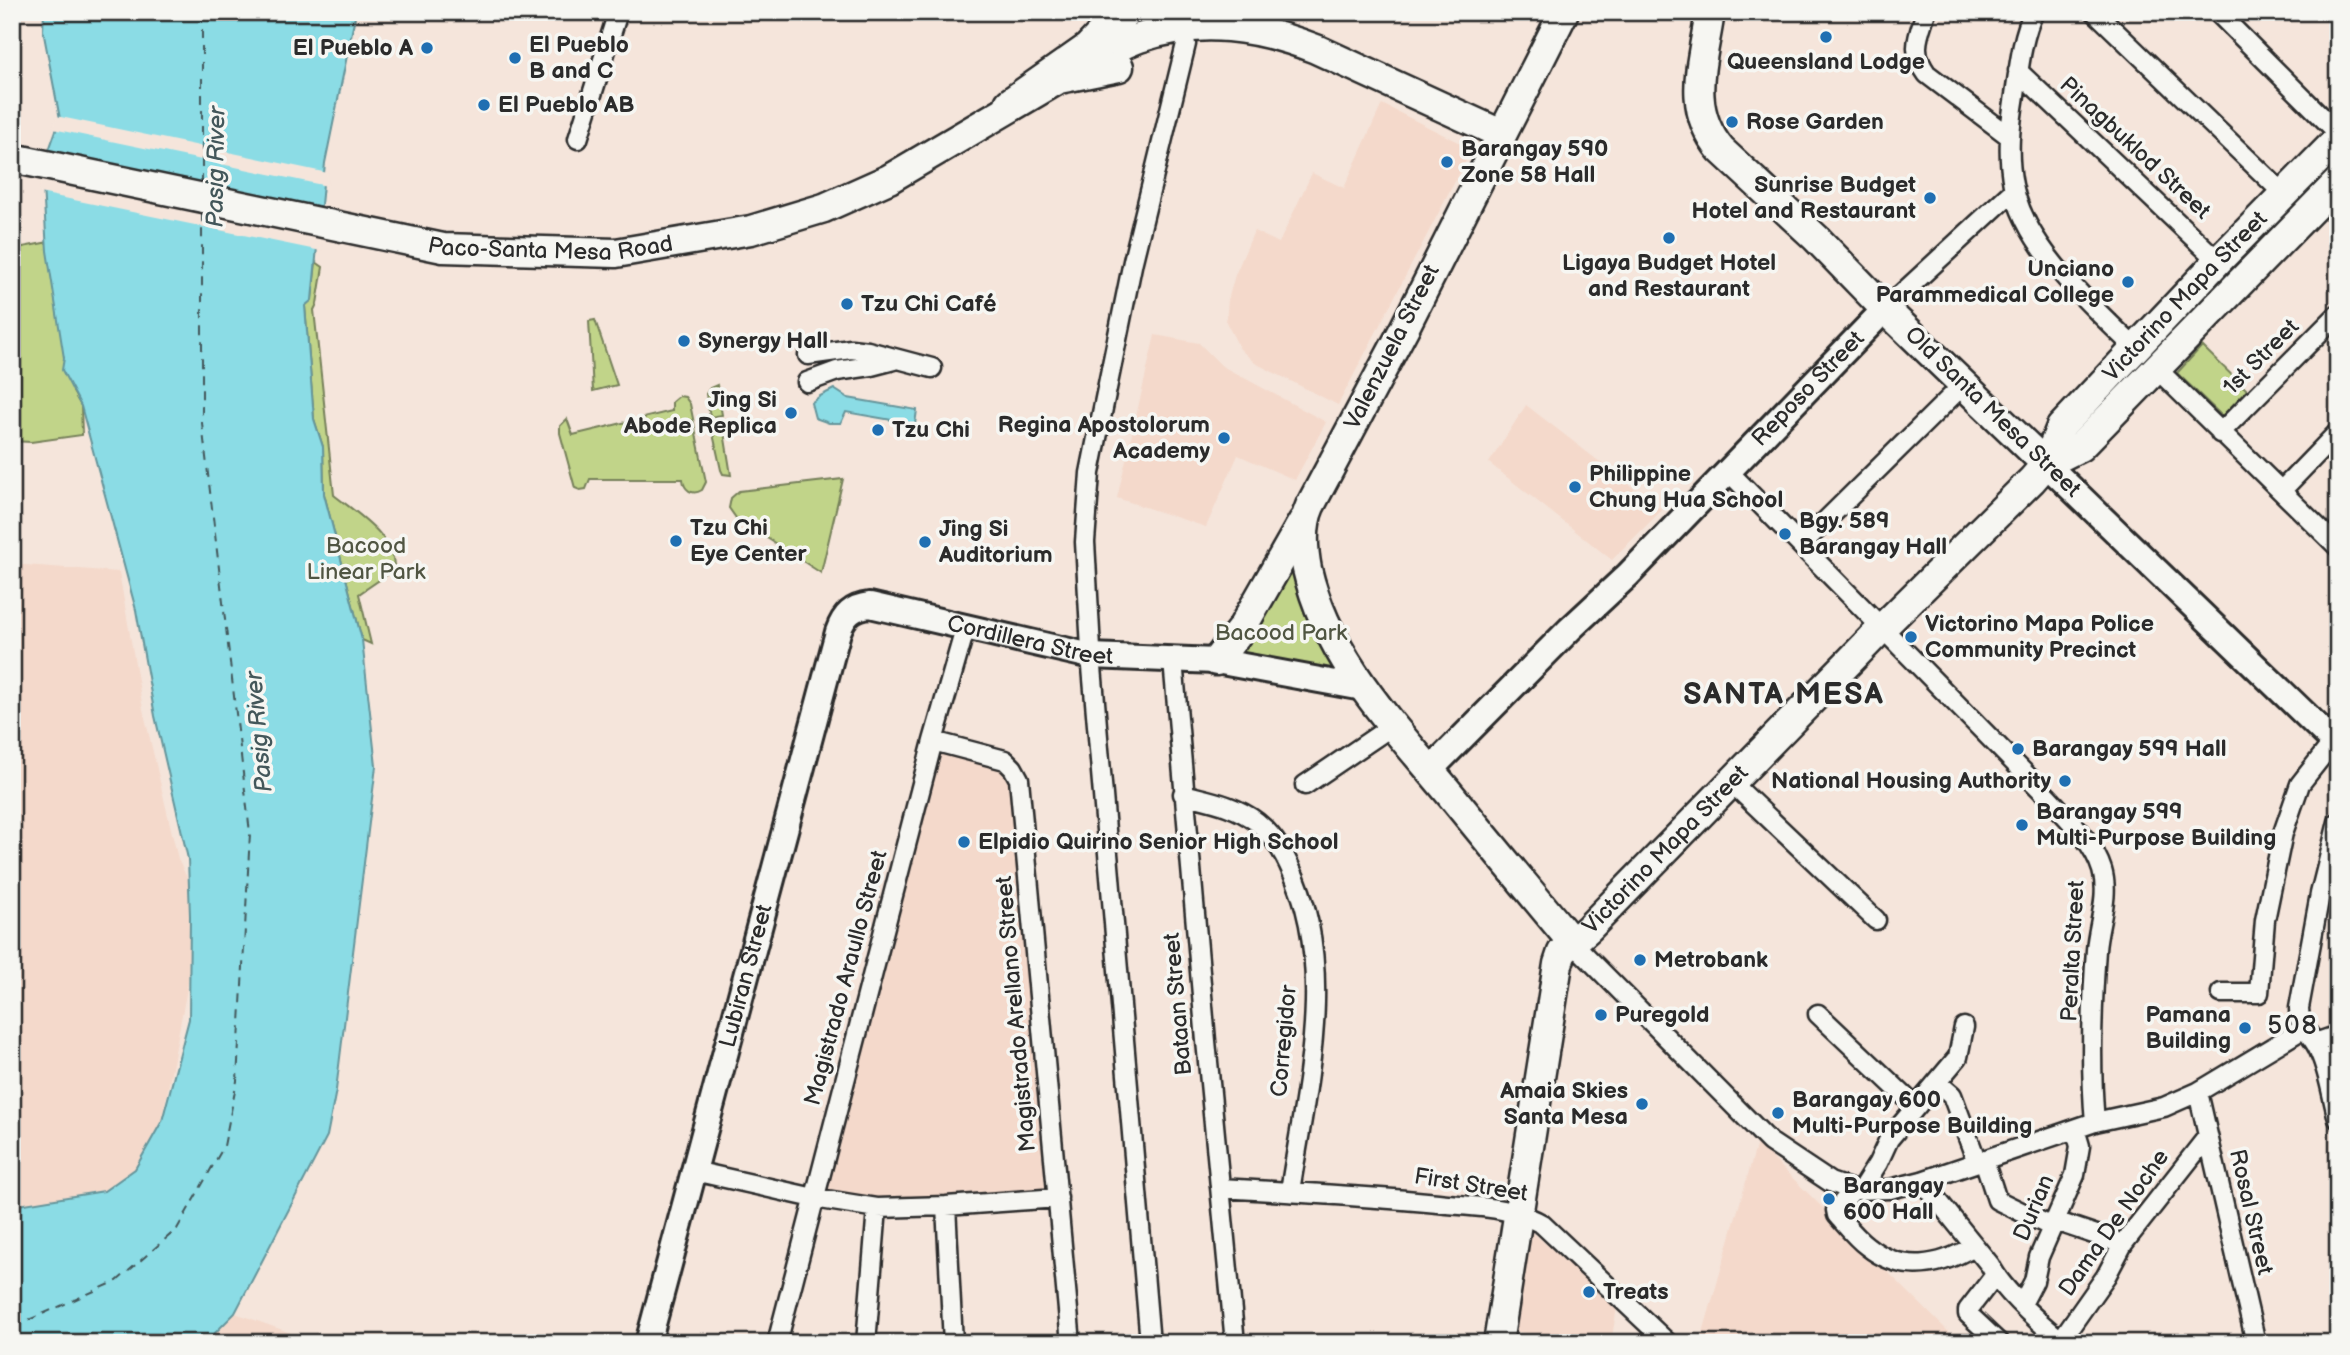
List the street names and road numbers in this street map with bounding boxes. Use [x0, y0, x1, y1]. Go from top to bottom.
street label: Pinagbuklod Street [2054, 71, 2216, 225]
street label: Victorino Mapa Street [2097, 205, 2273, 388]
street label: Paco-Santa Mesa Road [425, 230, 675, 267]
street label: Valenzuela Street [1338, 260, 1446, 434]
street label: 1st Street [2217, 313, 2305, 401]
street label: Old Santa Mesa Street [1899, 321, 2087, 503]
street label: Reposo Street [1746, 325, 1870, 452]
street label: Cordillera Street [944, 609, 1114, 671]
street label: Victorino Mapa Street [1577, 759, 1754, 940]
street label: Magistrado Araullo Street [798, 847, 894, 1109]
street label: Magistrado Arellano Street [990, 875, 1042, 1153]
street label: Peralta Street [2055, 880, 2091, 1022]
street label: Lubiran Street [714, 901, 779, 1051]
street label: Bataan Street [1158, 932, 1198, 1076]
street label: Corregidor [1265, 983, 1303, 1098]
street label: Dama De Noche [2053, 1144, 2175, 1302]
street label: Rosal Street [2223, 1147, 2279, 1277]
street label: First Street [1412, 1162, 1530, 1208]
street label: Durian [2008, 1171, 2060, 1245]

